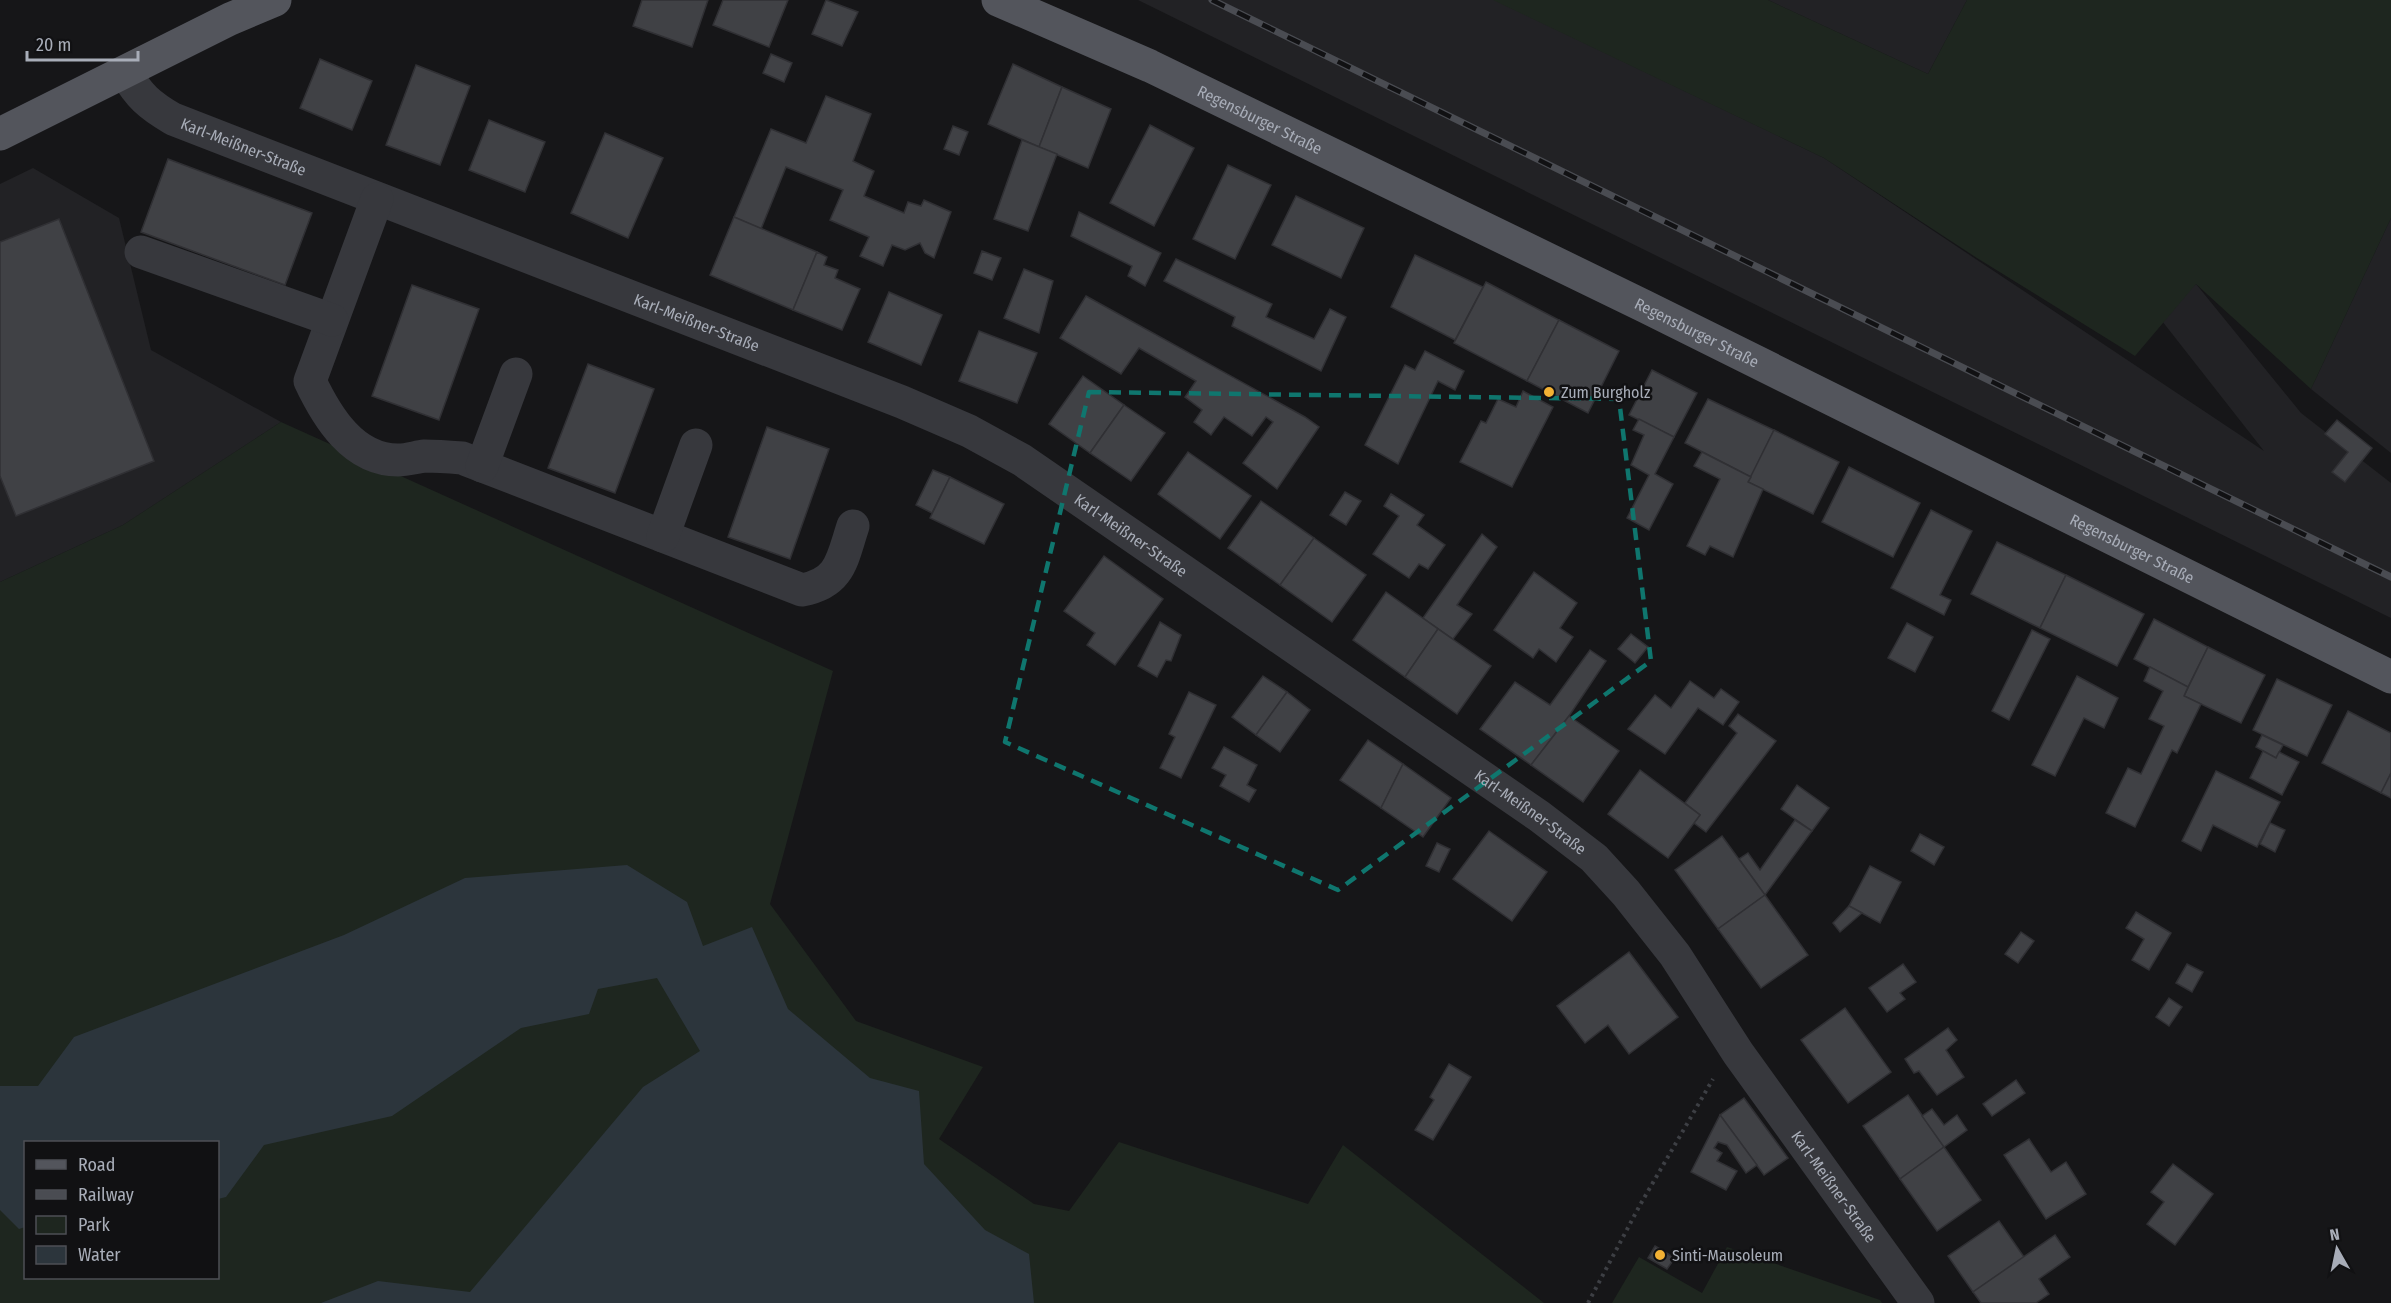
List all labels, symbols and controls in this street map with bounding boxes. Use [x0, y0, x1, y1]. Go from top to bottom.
scale bar [27, 24, 138, 62]
text: 20 m [36, 34, 71, 56]
street label: Regensburger Straße [1194, 82, 1325, 158]
street label: Karl-Meißner-Straße [178, 114, 309, 180]
street label: Karl-Meißner-Straße [631, 290, 762, 356]
street label: Regensburger Straße [1632, 294, 1762, 372]
place label: Zum Burgholz [1561, 383, 1650, 402]
marker: Zum Burgholz [1542, 385, 1556, 399]
street label: Karl-Meißner-Straße [1071, 490, 1191, 581]
street label: Regensburger Straße [2067, 510, 2197, 588]
street label: Karl-Meißner-Straße [1471, 766, 1590, 859]
street label: Karl-Meißner-Straße [1787, 1127, 1880, 1246]
legend [24, 1141, 219, 1279]
text: Road [78, 1154, 115, 1176]
text: Railway [78, 1184, 134, 1206]
text: Park [78, 1214, 111, 1236]
north arrow [2307, 1219, 2367, 1279]
text: N [2329, 1225, 2341, 1245]
text: Water [78, 1244, 121, 1266]
place label: Sinti-Mausoleum [1672, 1246, 1783, 1265]
marker: Sinti-Mausoleum [1653, 1248, 1667, 1262]

